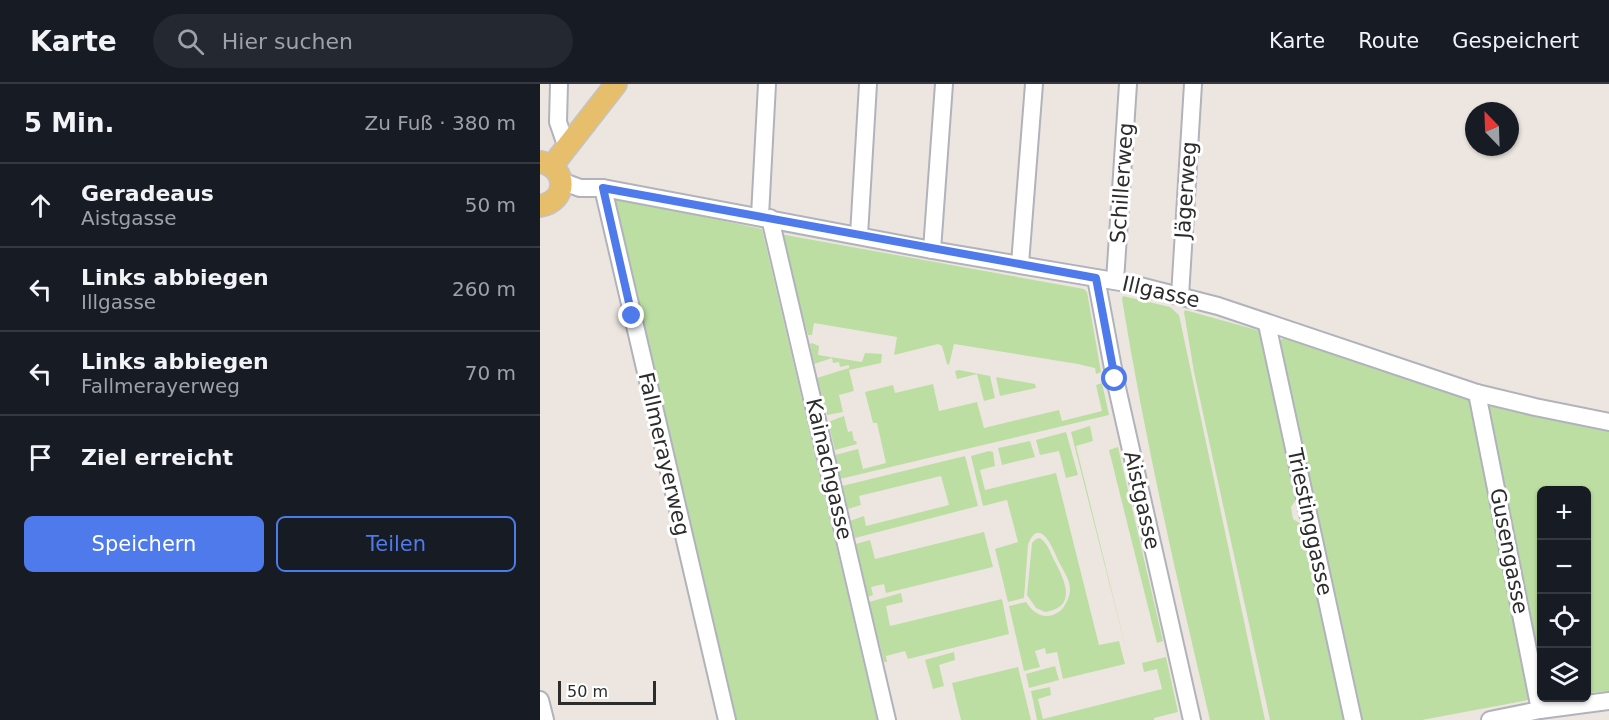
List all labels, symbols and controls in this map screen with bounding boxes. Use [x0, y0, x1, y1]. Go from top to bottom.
search box [153, 14, 573, 68]
text: Karte [30, 25, 117, 58]
icon: search [174, 25, 207, 58]
text: Hier suchen [222, 29, 353, 54]
text: Karte [1269, 29, 1325, 53]
text: Route [1358, 29, 1419, 53]
text: Gespeichert [1452, 29, 1579, 53]
north arrow [1465, 102, 1519, 156]
text: 5 Min. [24, 108, 114, 138]
text: Zu Fuß · 380 m [364, 111, 516, 135]
street label: Schillerweg [1106, 122, 1138, 244]
street label: Jägerweg [1170, 141, 1201, 241]
text: Geradeaus [81, 181, 214, 206]
icon: ahead [24, 189, 57, 222]
text: 50 m [465, 193, 516, 217]
text: Aistgasse [81, 206, 177, 230]
text: Links abbiegen [81, 265, 269, 290]
street label: Illgasse [1120, 271, 1202, 313]
icon: left [24, 273, 57, 306]
text: 260 m [452, 277, 516, 301]
text: Illgasse [81, 290, 156, 314]
route end [618, 302, 644, 328]
text: Links abbiegen [81, 349, 269, 374]
icon: left [24, 357, 57, 390]
text: 70 m [465, 361, 516, 385]
route start [1101, 365, 1127, 391]
street label: Fallmerayerweg [634, 370, 694, 538]
text: Fallmerayerweg [81, 374, 240, 398]
street label: Kainachgasse [801, 396, 857, 542]
icon: arrive [24, 441, 57, 474]
text: Ziel erreicht [81, 445, 233, 470]
street label: Triestinggasse [1282, 445, 1337, 598]
street label: Aistgasse [1119, 448, 1165, 552]
street label: Gusengasse [1485, 486, 1533, 616]
map controls [1537, 486, 1591, 702]
button: + [1537, 486, 1591, 540]
button: Speichern [24, 516, 264, 572]
button: Teilen [276, 516, 516, 572]
button: − [1537, 540, 1591, 594]
button: locate [1537, 594, 1591, 648]
button: layers [1537, 648, 1591, 702]
scale bar [558, 678, 656, 706]
text: 50 m [567, 682, 608, 701]

